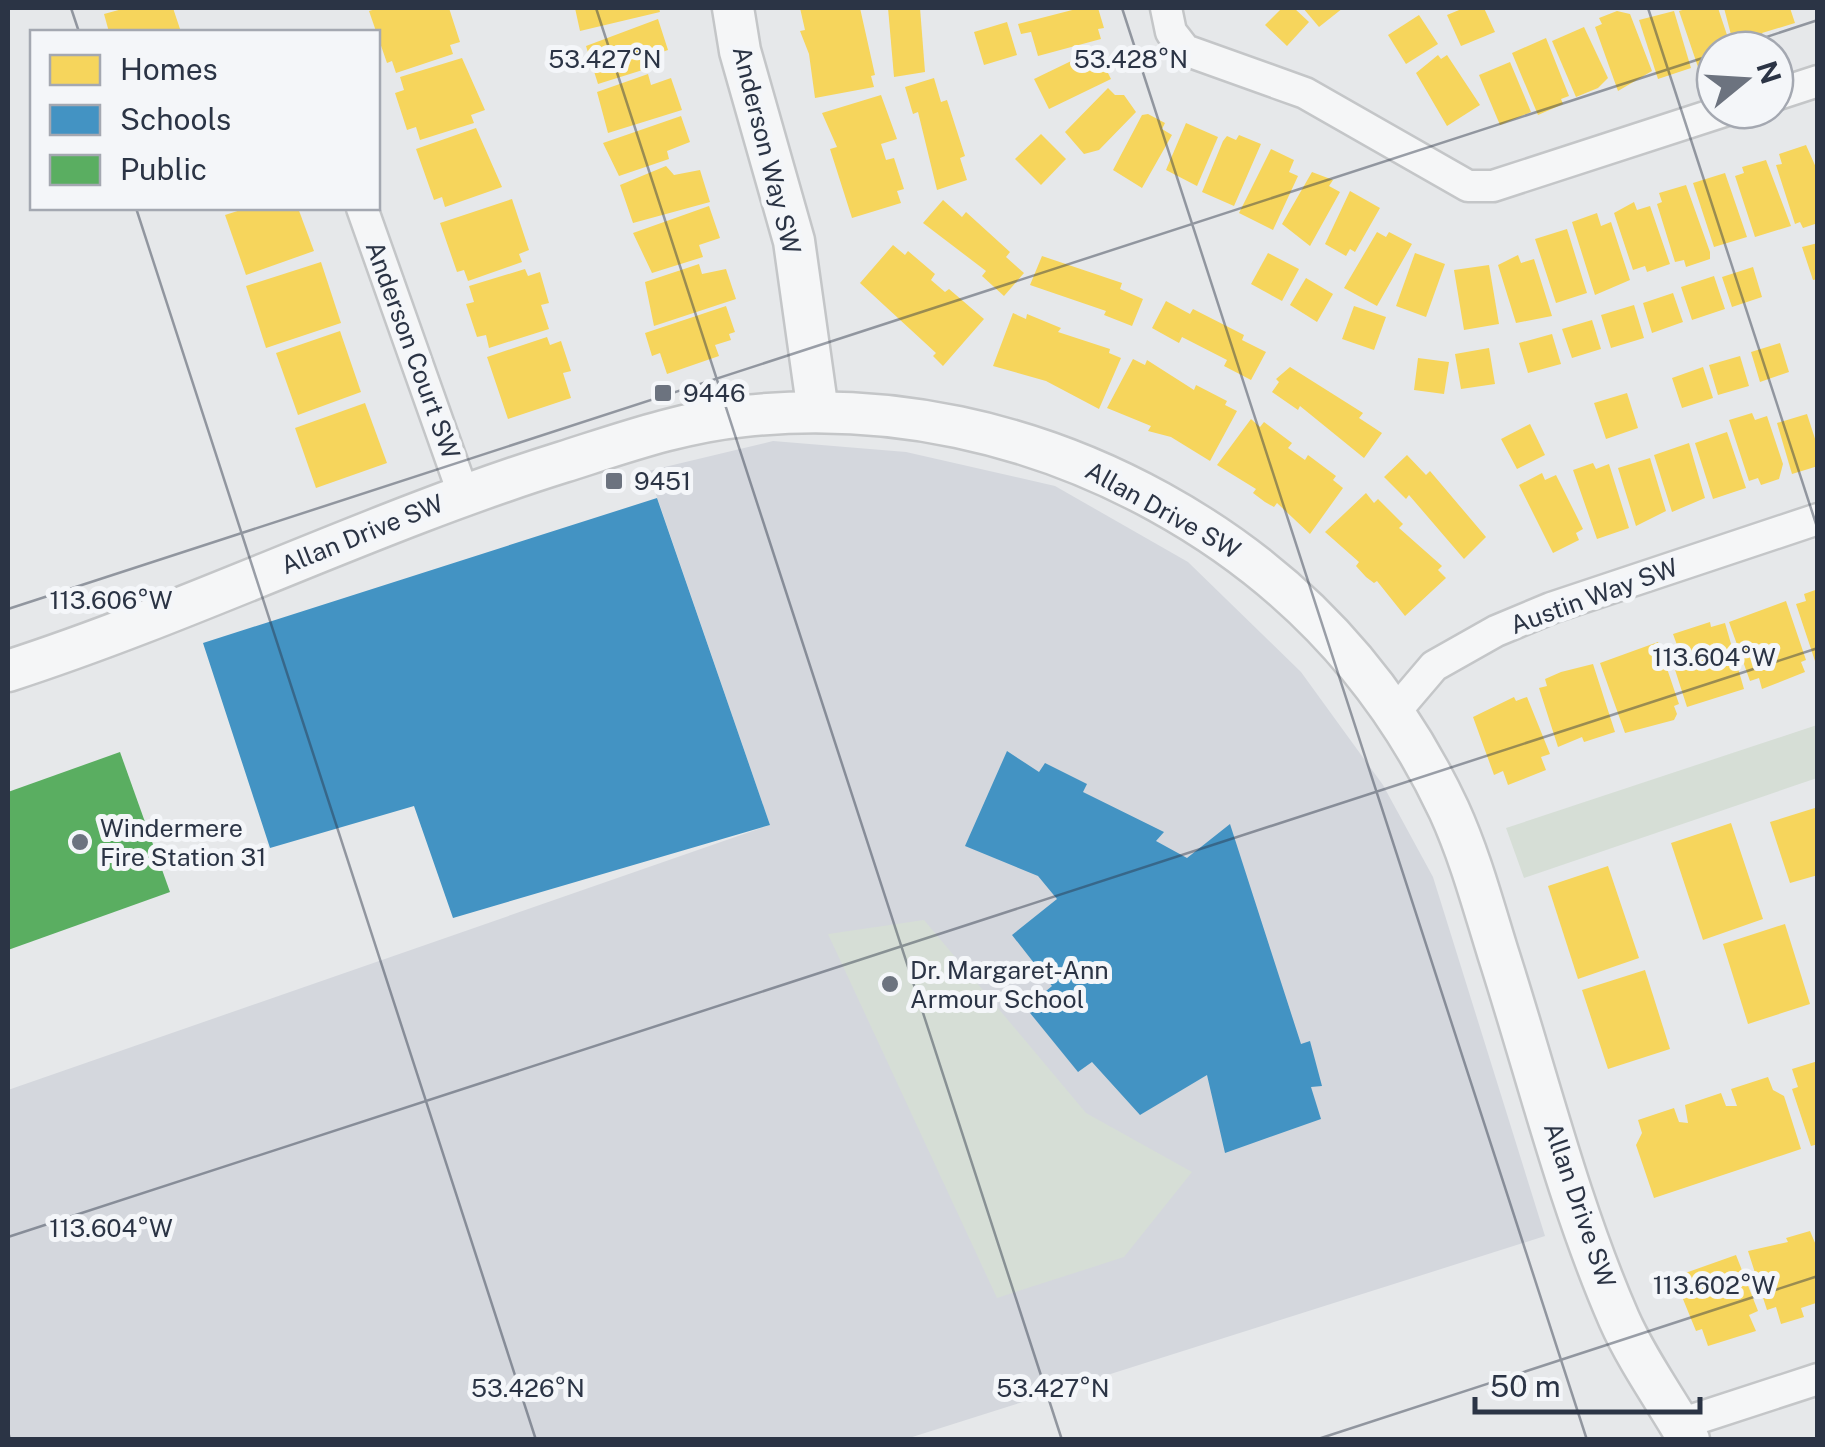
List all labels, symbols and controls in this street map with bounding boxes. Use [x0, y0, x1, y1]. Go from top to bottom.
legend [30, 30, 380, 210]
north arrow [1695, 30, 1795, 130]
street label: Anderson Way SW [727, 43, 807, 257]
text: 53.427°N [548, 44, 662, 74]
text: 53.428°N [1074, 44, 1188, 74]
text: Homes [120, 51, 218, 87]
text: N [1750, 57, 1788, 88]
text: Schools [120, 101, 231, 137]
text: Public [120, 151, 207, 187]
street label: Anderson Court SW [360, 237, 466, 463]
place label: 9446 [683, 378, 746, 408]
marker: 9446 [652, 382, 674, 404]
street label: Allan Drive SW [1080, 455, 1246, 565]
place label: 9451 [634, 466, 691, 496]
marker: 9451 [603, 470, 625, 492]
street label: Allan Drive SW [276, 488, 448, 580]
street label: Austin Way SW [1506, 552, 1682, 640]
text: 113.606°W [49, 585, 173, 615]
text: 113.604°W [1652, 642, 1776, 672]
place label: Windermere Fire Station 31 [100, 813, 267, 872]
marker: Windermere Fire Station 31 [69, 831, 91, 853]
place label: Dr. Margaret-Ann Armour School [910, 955, 1109, 1014]
marker: Dr. Margaret-Ann Armour School [879, 973, 901, 995]
street label: Allan Drive SW [1538, 1119, 1622, 1292]
text: 113.604°W [49, 1213, 173, 1243]
text: 113.602°W [1653, 1270, 1776, 1300]
scale bar [1475, 1352, 1700, 1414]
text: 50 m [1490, 1368, 1561, 1404]
text: 53.426°N [471, 1373, 585, 1403]
text: 53.427°N [996, 1373, 1110, 1403]

